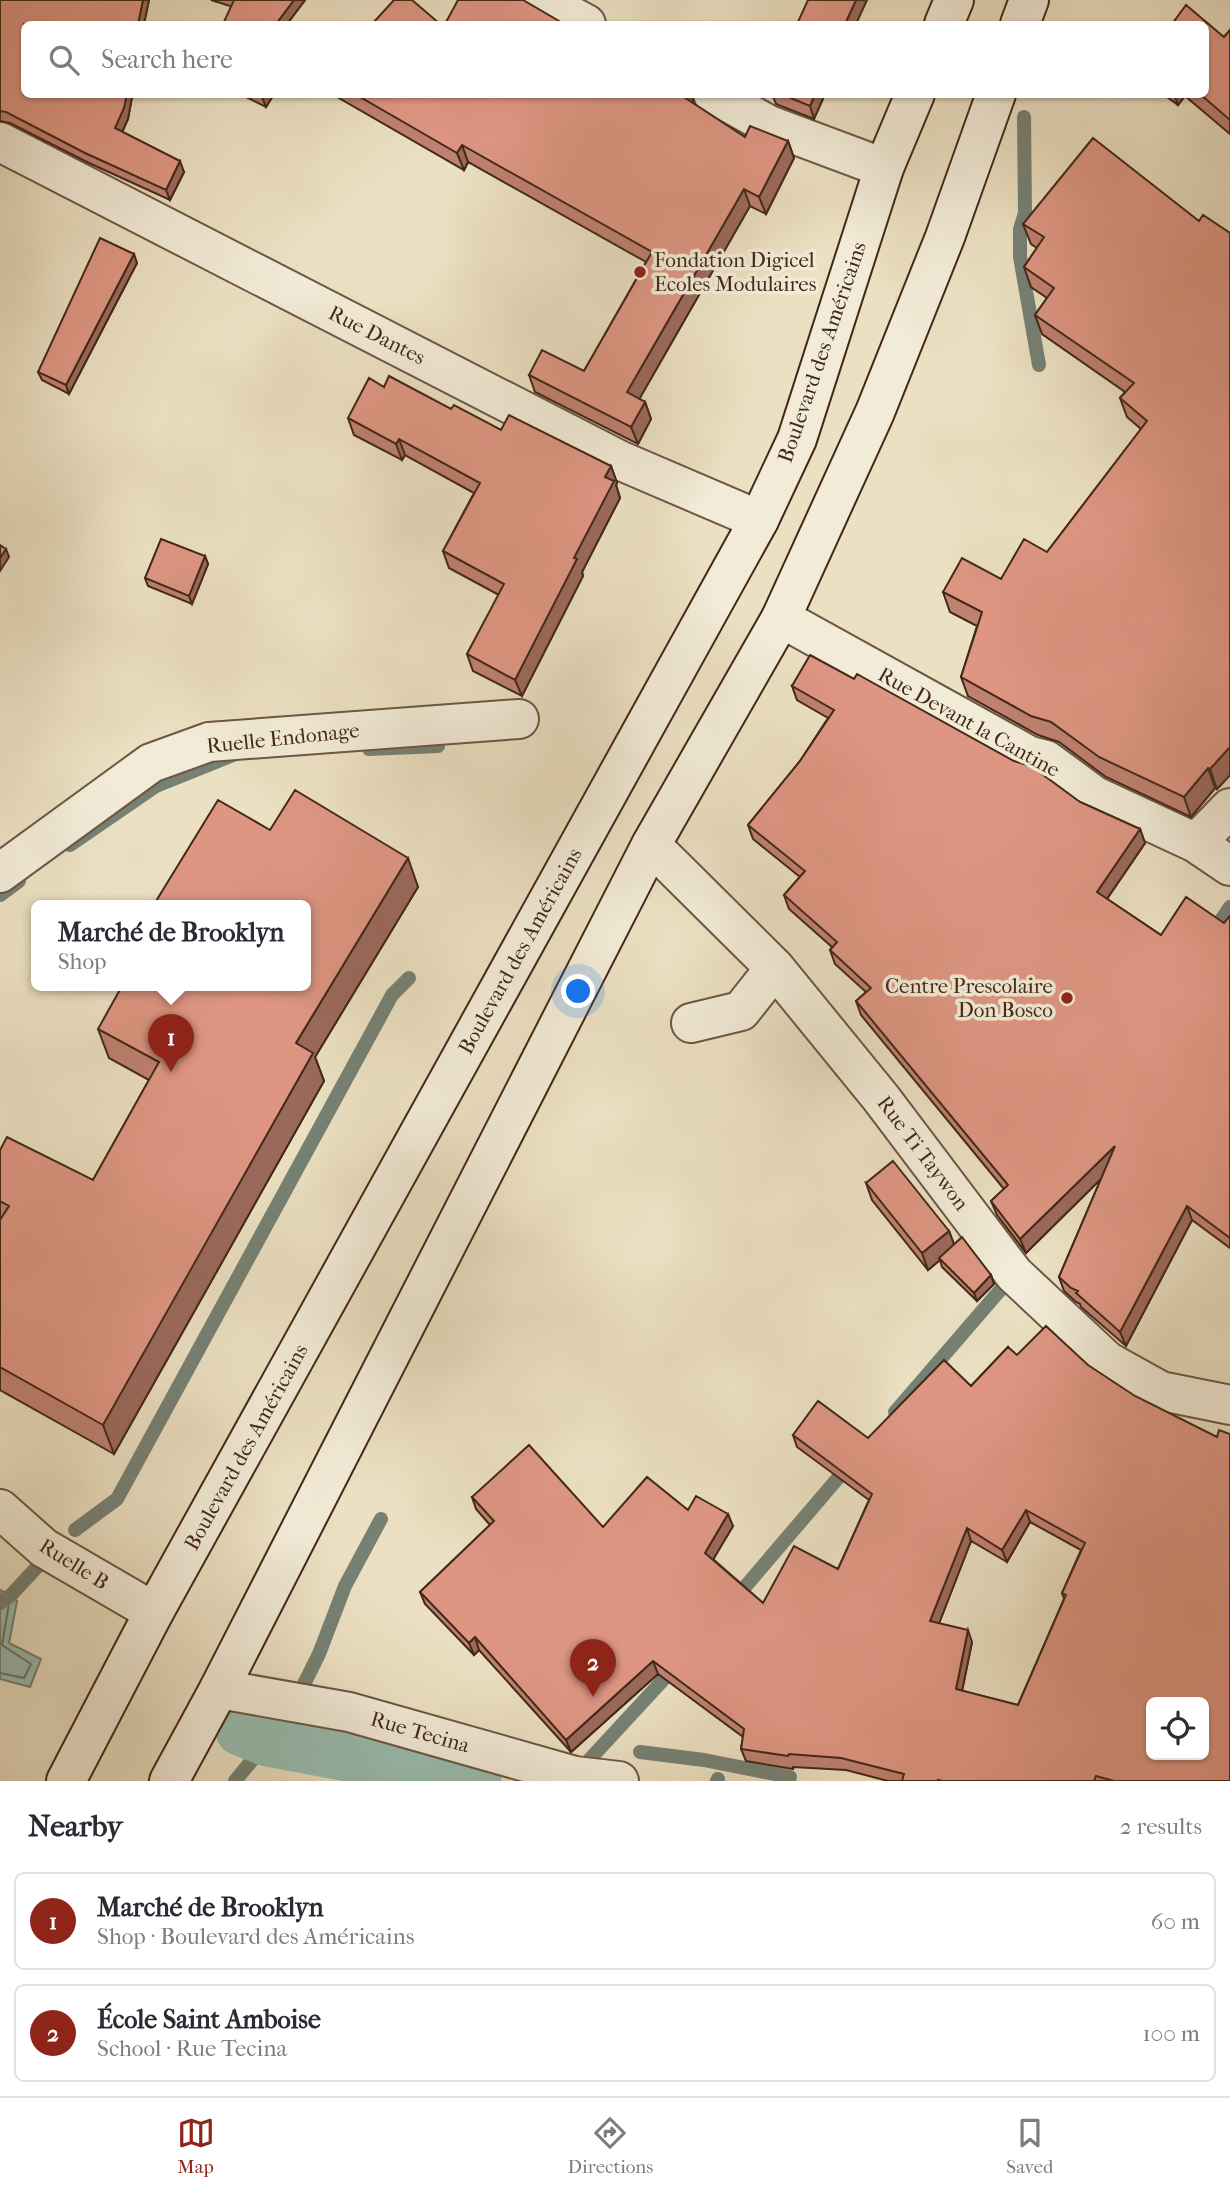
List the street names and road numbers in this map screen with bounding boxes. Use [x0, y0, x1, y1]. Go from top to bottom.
street label: Boulevard des Américains [773, 238, 871, 466]
street label: Rue Dantes [325, 300, 429, 370]
street label: Rue Devant la Cantine [874, 662, 1064, 782]
street label: Ruelle Endonage [205, 718, 361, 758]
street label: Boulevard des Américains [453, 844, 587, 1058]
street label: Rue Ti Taywon [872, 1091, 974, 1215]
street label: Boulevard des Américains [179, 1340, 313, 1554]
street label: Ruelle B [35, 1533, 113, 1595]
street label: Rue Tecina [368, 1706, 472, 1758]

